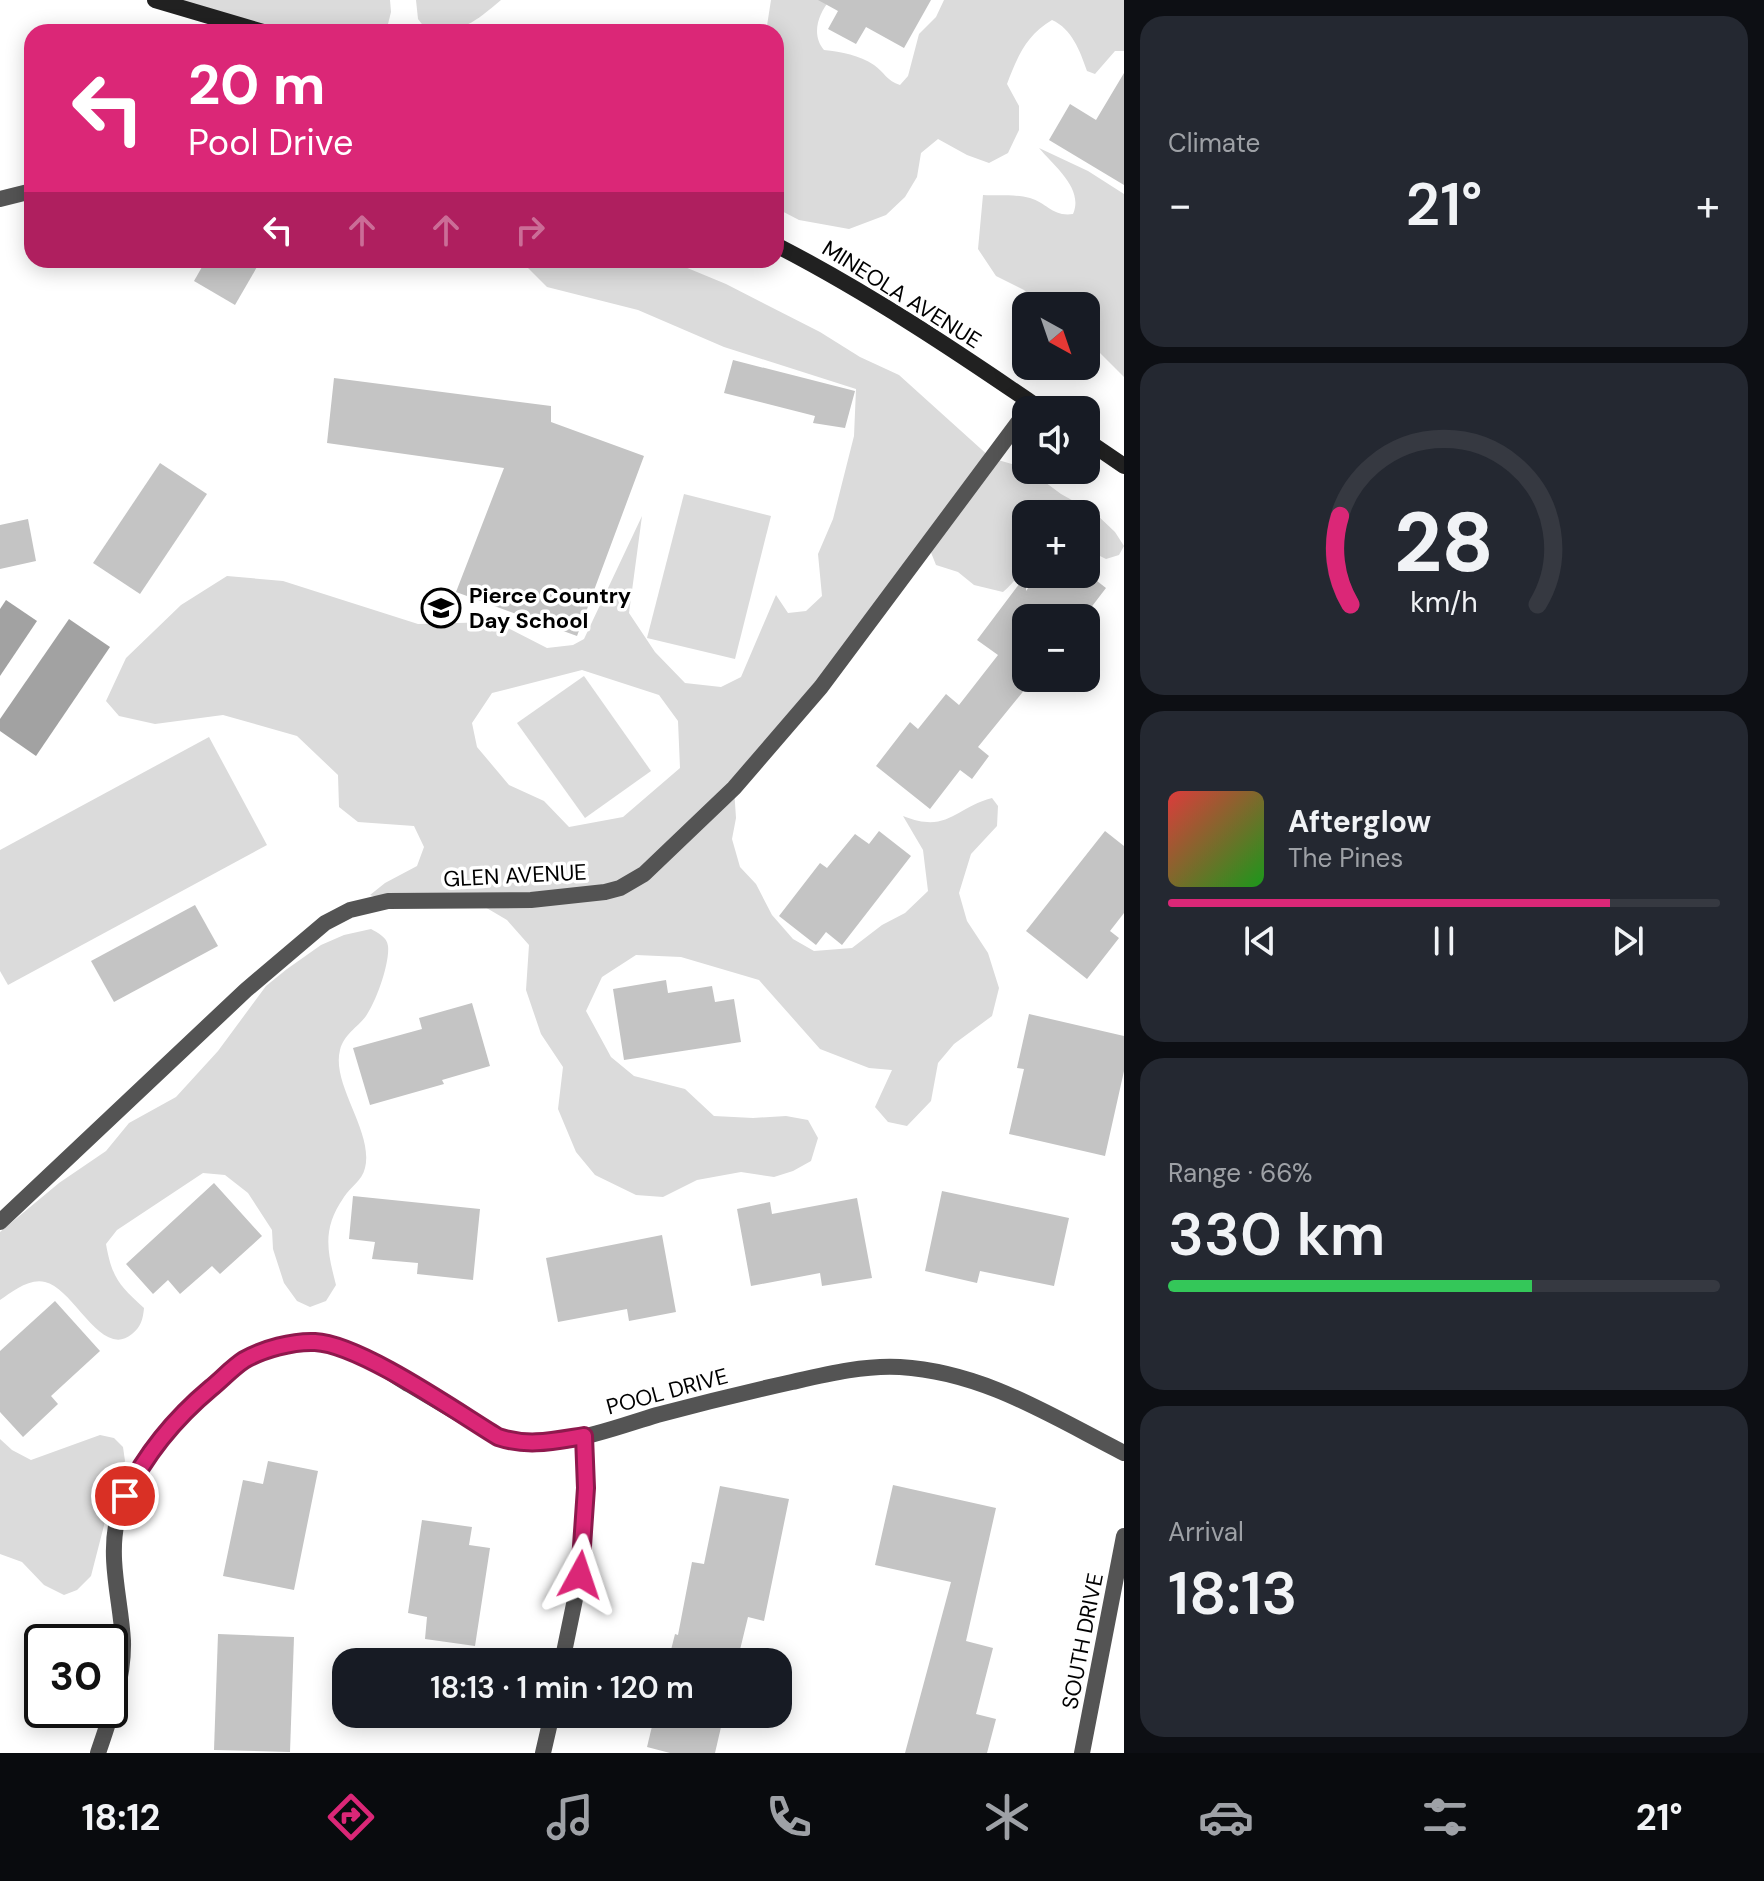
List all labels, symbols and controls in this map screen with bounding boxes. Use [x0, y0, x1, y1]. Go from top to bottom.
text: 20 m [188, 48, 325, 121]
icon: left [56, 56, 160, 160]
text: Pool Drive [188, 119, 353, 166]
text: Climate [1168, 126, 1260, 160]
text: 21° [1406, 165, 1482, 244]
text: − [1168, 176, 1192, 234]
text: + [1696, 176, 1720, 234]
icon: left [256, 208, 300, 252]
icon: ahead [340, 208, 384, 252]
icon: ahead [424, 208, 468, 252]
icon: right [508, 208, 552, 252]
street label: MINEOLA AVENUE [817, 234, 987, 355]
north arrow [1012, 292, 1100, 380]
map controls [1012, 292, 1100, 692]
button: sound [1012, 396, 1100, 484]
text: 28 [1394, 488, 1494, 597]
button: + [1012, 500, 1100, 588]
place label: Pierce Country Day School [469, 581, 631, 635]
text: km/h [1410, 584, 1478, 621]
school or university icon: Pierce Country Day School [420, 587, 462, 629]
button: − [1012, 604, 1100, 692]
text: Afterglow [1288, 802, 1431, 841]
text: The Pines [1288, 841, 1403, 875]
street label: GLEN AVENUE [443, 857, 587, 894]
icon: previous [1238, 919, 1282, 963]
icon: pause [1422, 919, 1466, 963]
icon: next [1606, 919, 1650, 963]
text: Range · 66% [1168, 1156, 1313, 1190]
text: 330 km [1168, 1195, 1385, 1274]
street label: POOL DRIVE [603, 1361, 731, 1422]
pin [91, 1462, 159, 1530]
icon: arrive [103, 1474, 147, 1518]
text: Arrival [1168, 1515, 1244, 1549]
position arrow [538, 1533, 622, 1617]
text: 18:13 [1168, 1554, 1298, 1633]
street label: SOUTH DRIVE [1055, 1571, 1110, 1712]
speed limit sign: 30 [24, 1624, 128, 1728]
text: 18:13 · 1 min · 120 m [430, 1668, 694, 1707]
icon: directions [323, 1789, 379, 1845]
icon: music [542, 1789, 598, 1845]
icon: phone [761, 1789, 817, 1845]
icon: climate [979, 1789, 1035, 1845]
icon: car [1198, 1789, 1254, 1845]
icon: filters [1417, 1789, 1473, 1845]
text: 18:12 [81, 1794, 160, 1841]
text: 21° [1636, 1794, 1683, 1841]

